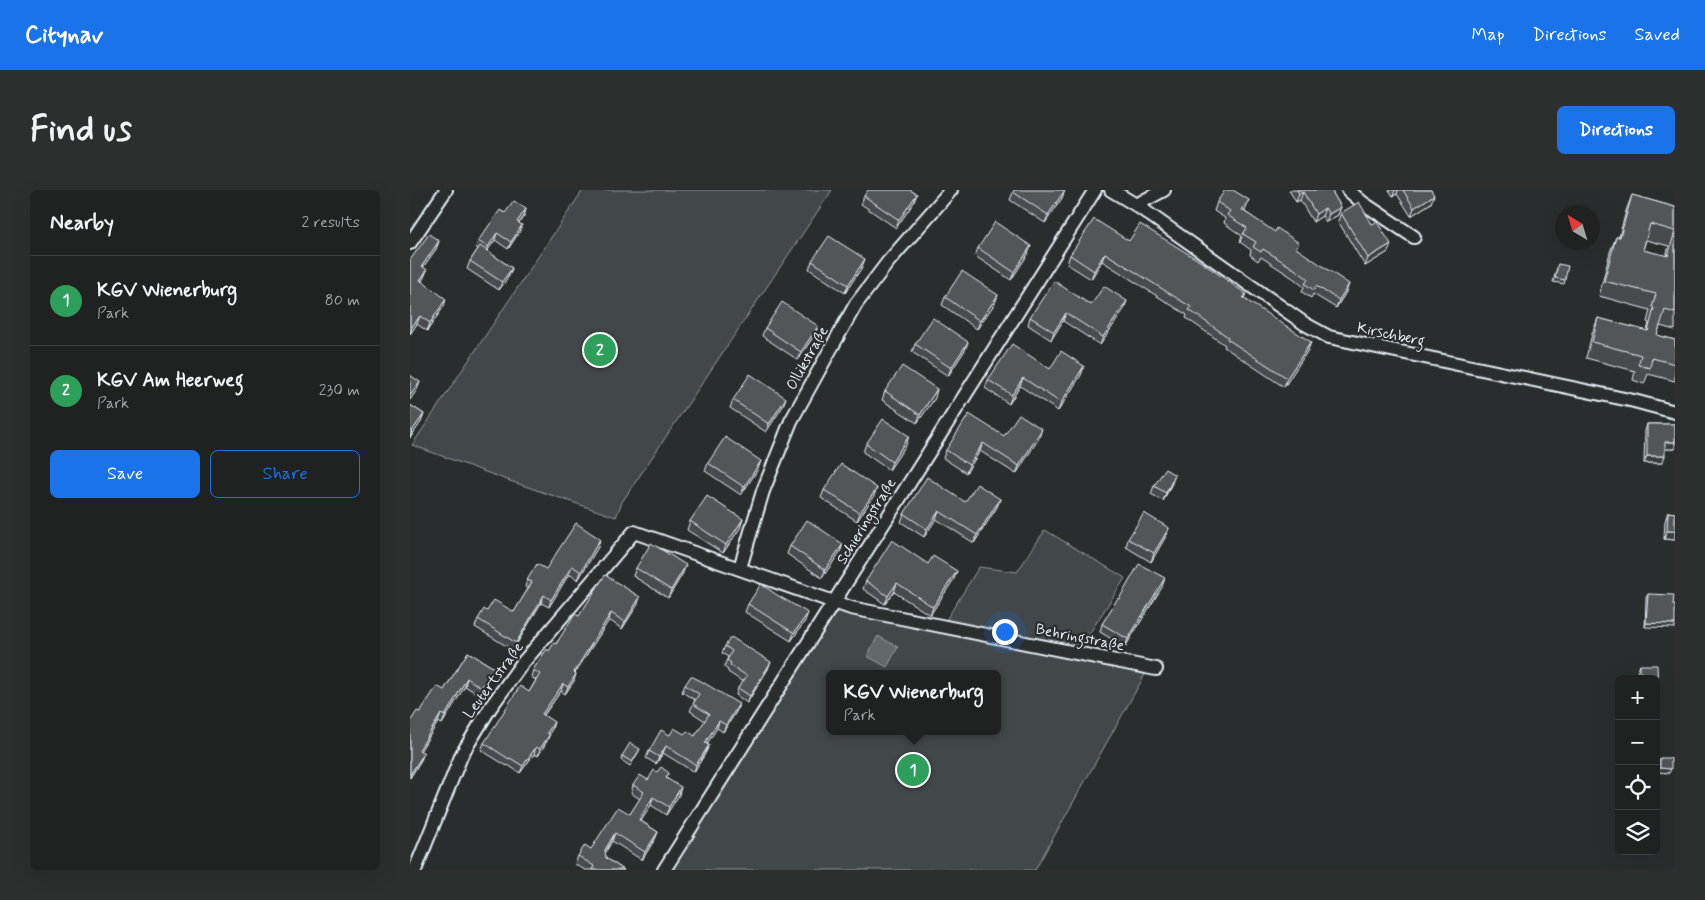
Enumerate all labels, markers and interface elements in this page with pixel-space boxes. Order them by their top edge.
text: Citynav [25,20,103,51]
text: Map [1472,23,1505,47]
text: Directions [1533,23,1607,47]
text: Saved [1635,23,1680,47]
button: Directions [1557,106,1675,154]
text: Find us [30,107,132,153]
north arrow [1555,205,1600,250]
text: Nearby [50,209,114,237]
text: 2 results [302,212,360,233]
text: KGV Wienerburg [97,278,237,303]
text: 1 [62,290,70,311]
text: 80 m [325,290,360,311]
text: Park [97,303,129,324]
street label: Kirschberg [1355,318,1426,353]
street label: Ollikstraße [782,323,834,394]
pin: 2 [584,331,616,369]
text: KGV Am Heerweg [97,368,244,393]
text: 2 [62,380,70,401]
text: 230 m [319,380,360,401]
text: Park [97,393,129,414]
button: Save [50,450,200,498]
button: Share [210,450,360,498]
street label: Schieringstraße [832,475,902,569]
your location [992,619,1018,645]
street label: Behringstraße [1034,620,1126,657]
street label: Leutertstraße [459,638,528,723]
popup [826,670,1001,735]
map controls [1615,675,1660,855]
button: + [1615,675,1660,720]
text: KGV Wienerburg [844,680,983,705]
text: Park [844,705,875,726]
button: − [1615,720,1660,765]
pin: 1 [897,751,929,789]
button: locate [1615,765,1660,810]
button: layers [1615,810,1660,855]

